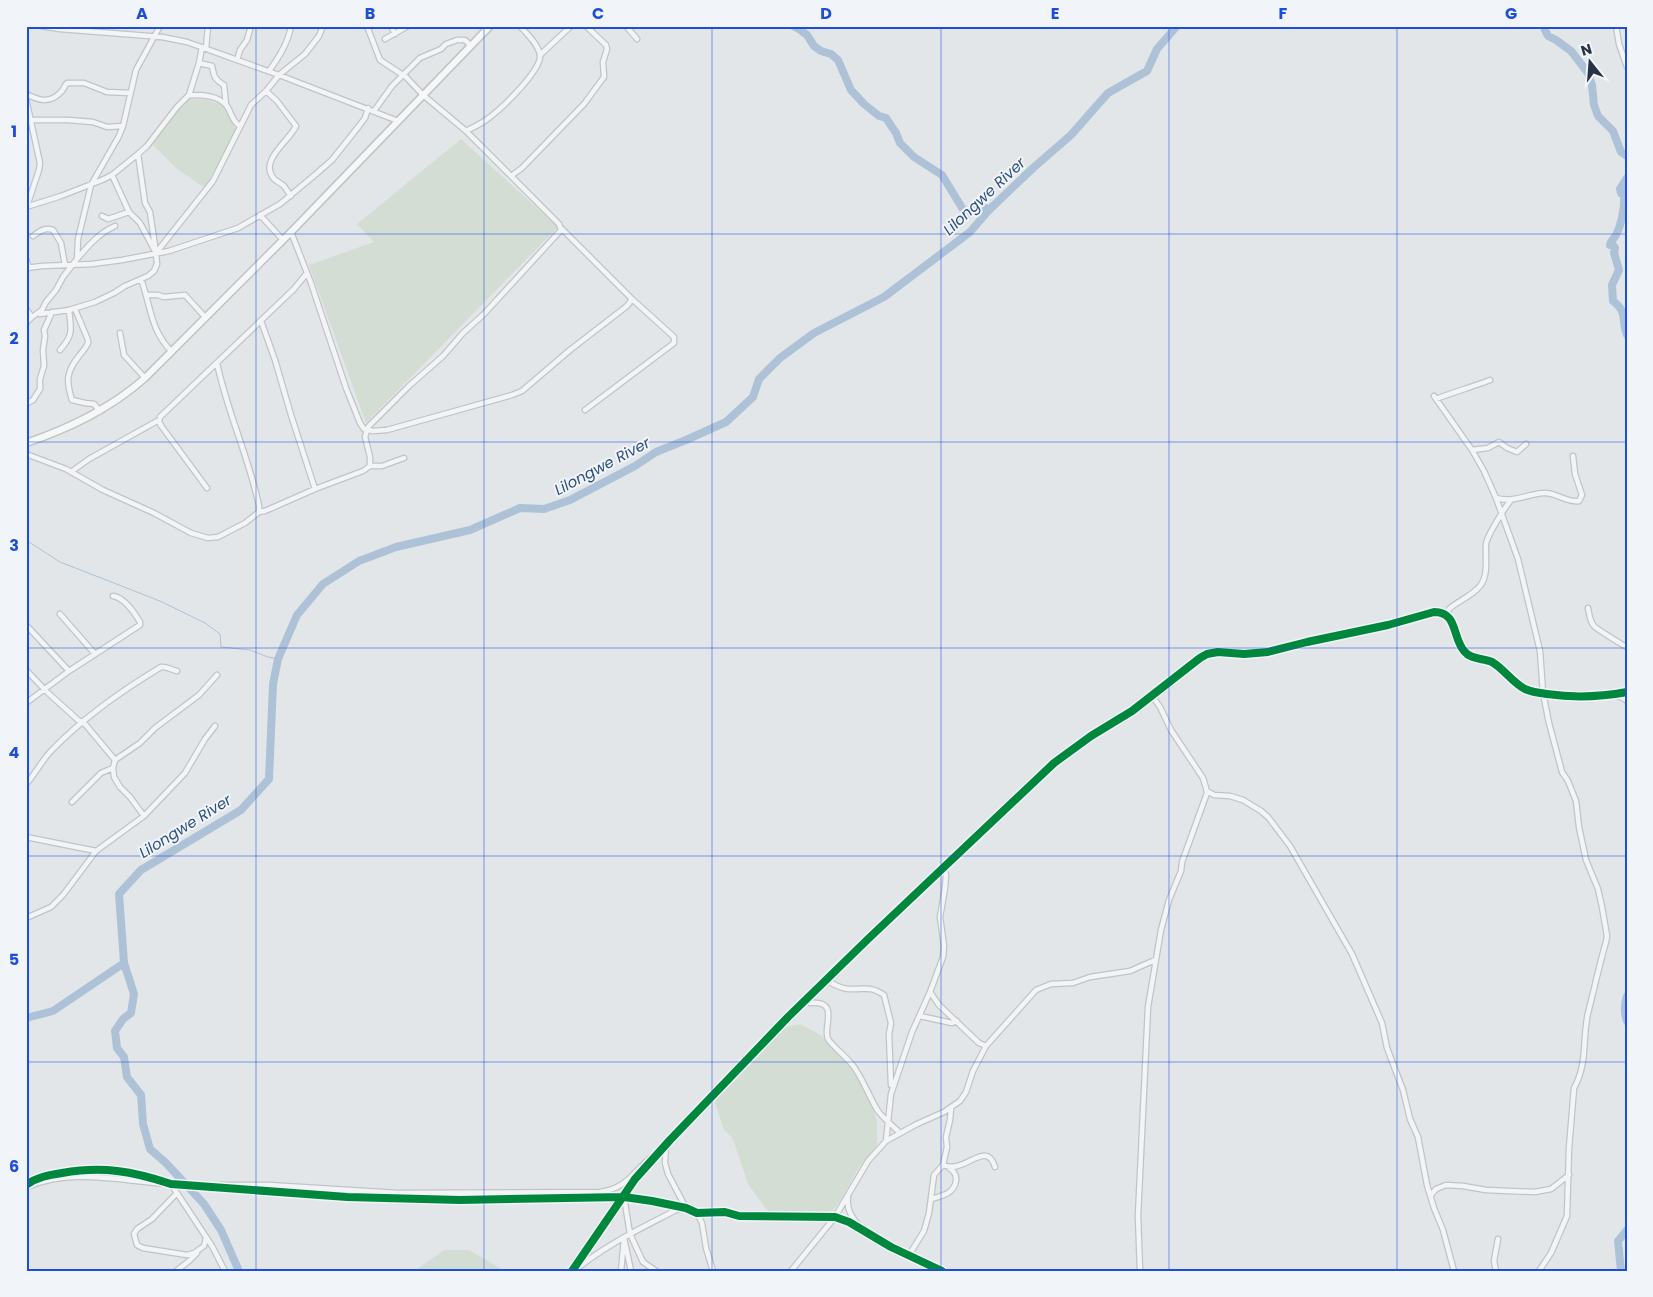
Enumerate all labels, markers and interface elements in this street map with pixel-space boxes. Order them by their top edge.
text: A [136,2,148,25]
text: B [365,2,375,25]
text: C [592,2,604,25]
text: D [820,2,832,25]
text: E [1051,2,1059,25]
text: F [1279,2,1288,25]
text: G [1505,2,1517,25]
north arrow [1566,38,1616,88]
text: N [1578,38,1594,61]
text: 1 [11,120,17,143]
water label: Lilongwe River [938,152,1030,240]
text: 2 [9,327,19,350]
water label: Lilongwe River [551,432,654,500]
text: 3 [9,534,19,557]
text: 4 [9,741,20,764]
water label: Lilongwe River [135,789,236,863]
text: 5 [9,948,19,971]
text: 6 [9,1155,19,1178]

